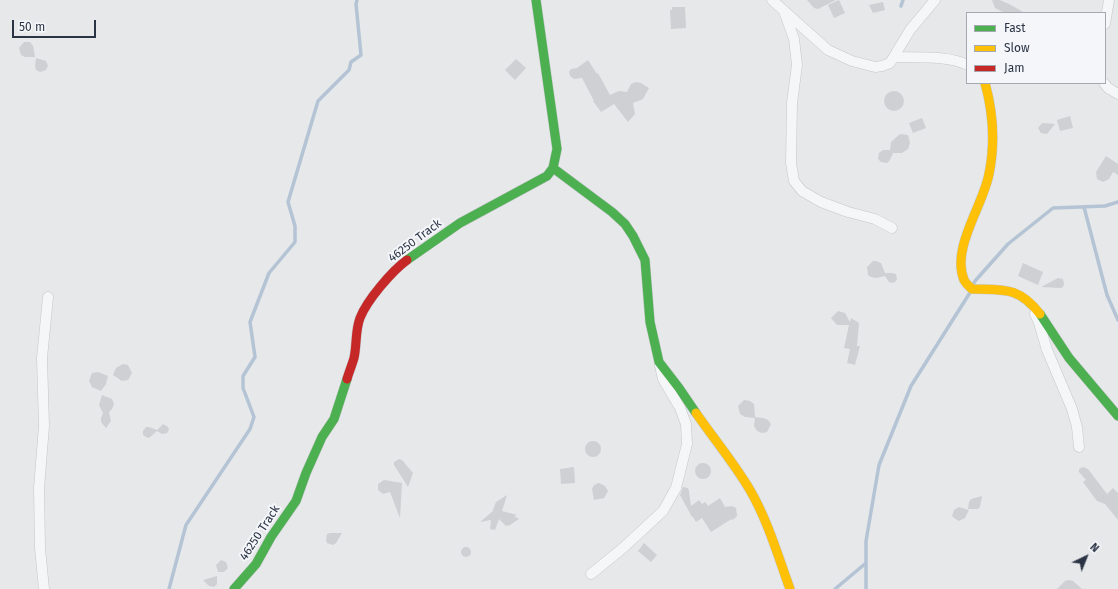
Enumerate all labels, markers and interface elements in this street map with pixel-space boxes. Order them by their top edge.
scale bar [14,12,98,38]
legend [966,12,1106,84]
text: 50 m [19,20,45,34]
text: Fast [1004,21,1026,35]
text: Slow [1004,41,1030,55]
text: Jam [1004,61,1024,75]
street label: 46250 Track [386,216,444,266]
street label: 46250 Track [237,503,283,563]
north arrow [1066,537,1106,577]
text: N [1087,541,1102,555]

